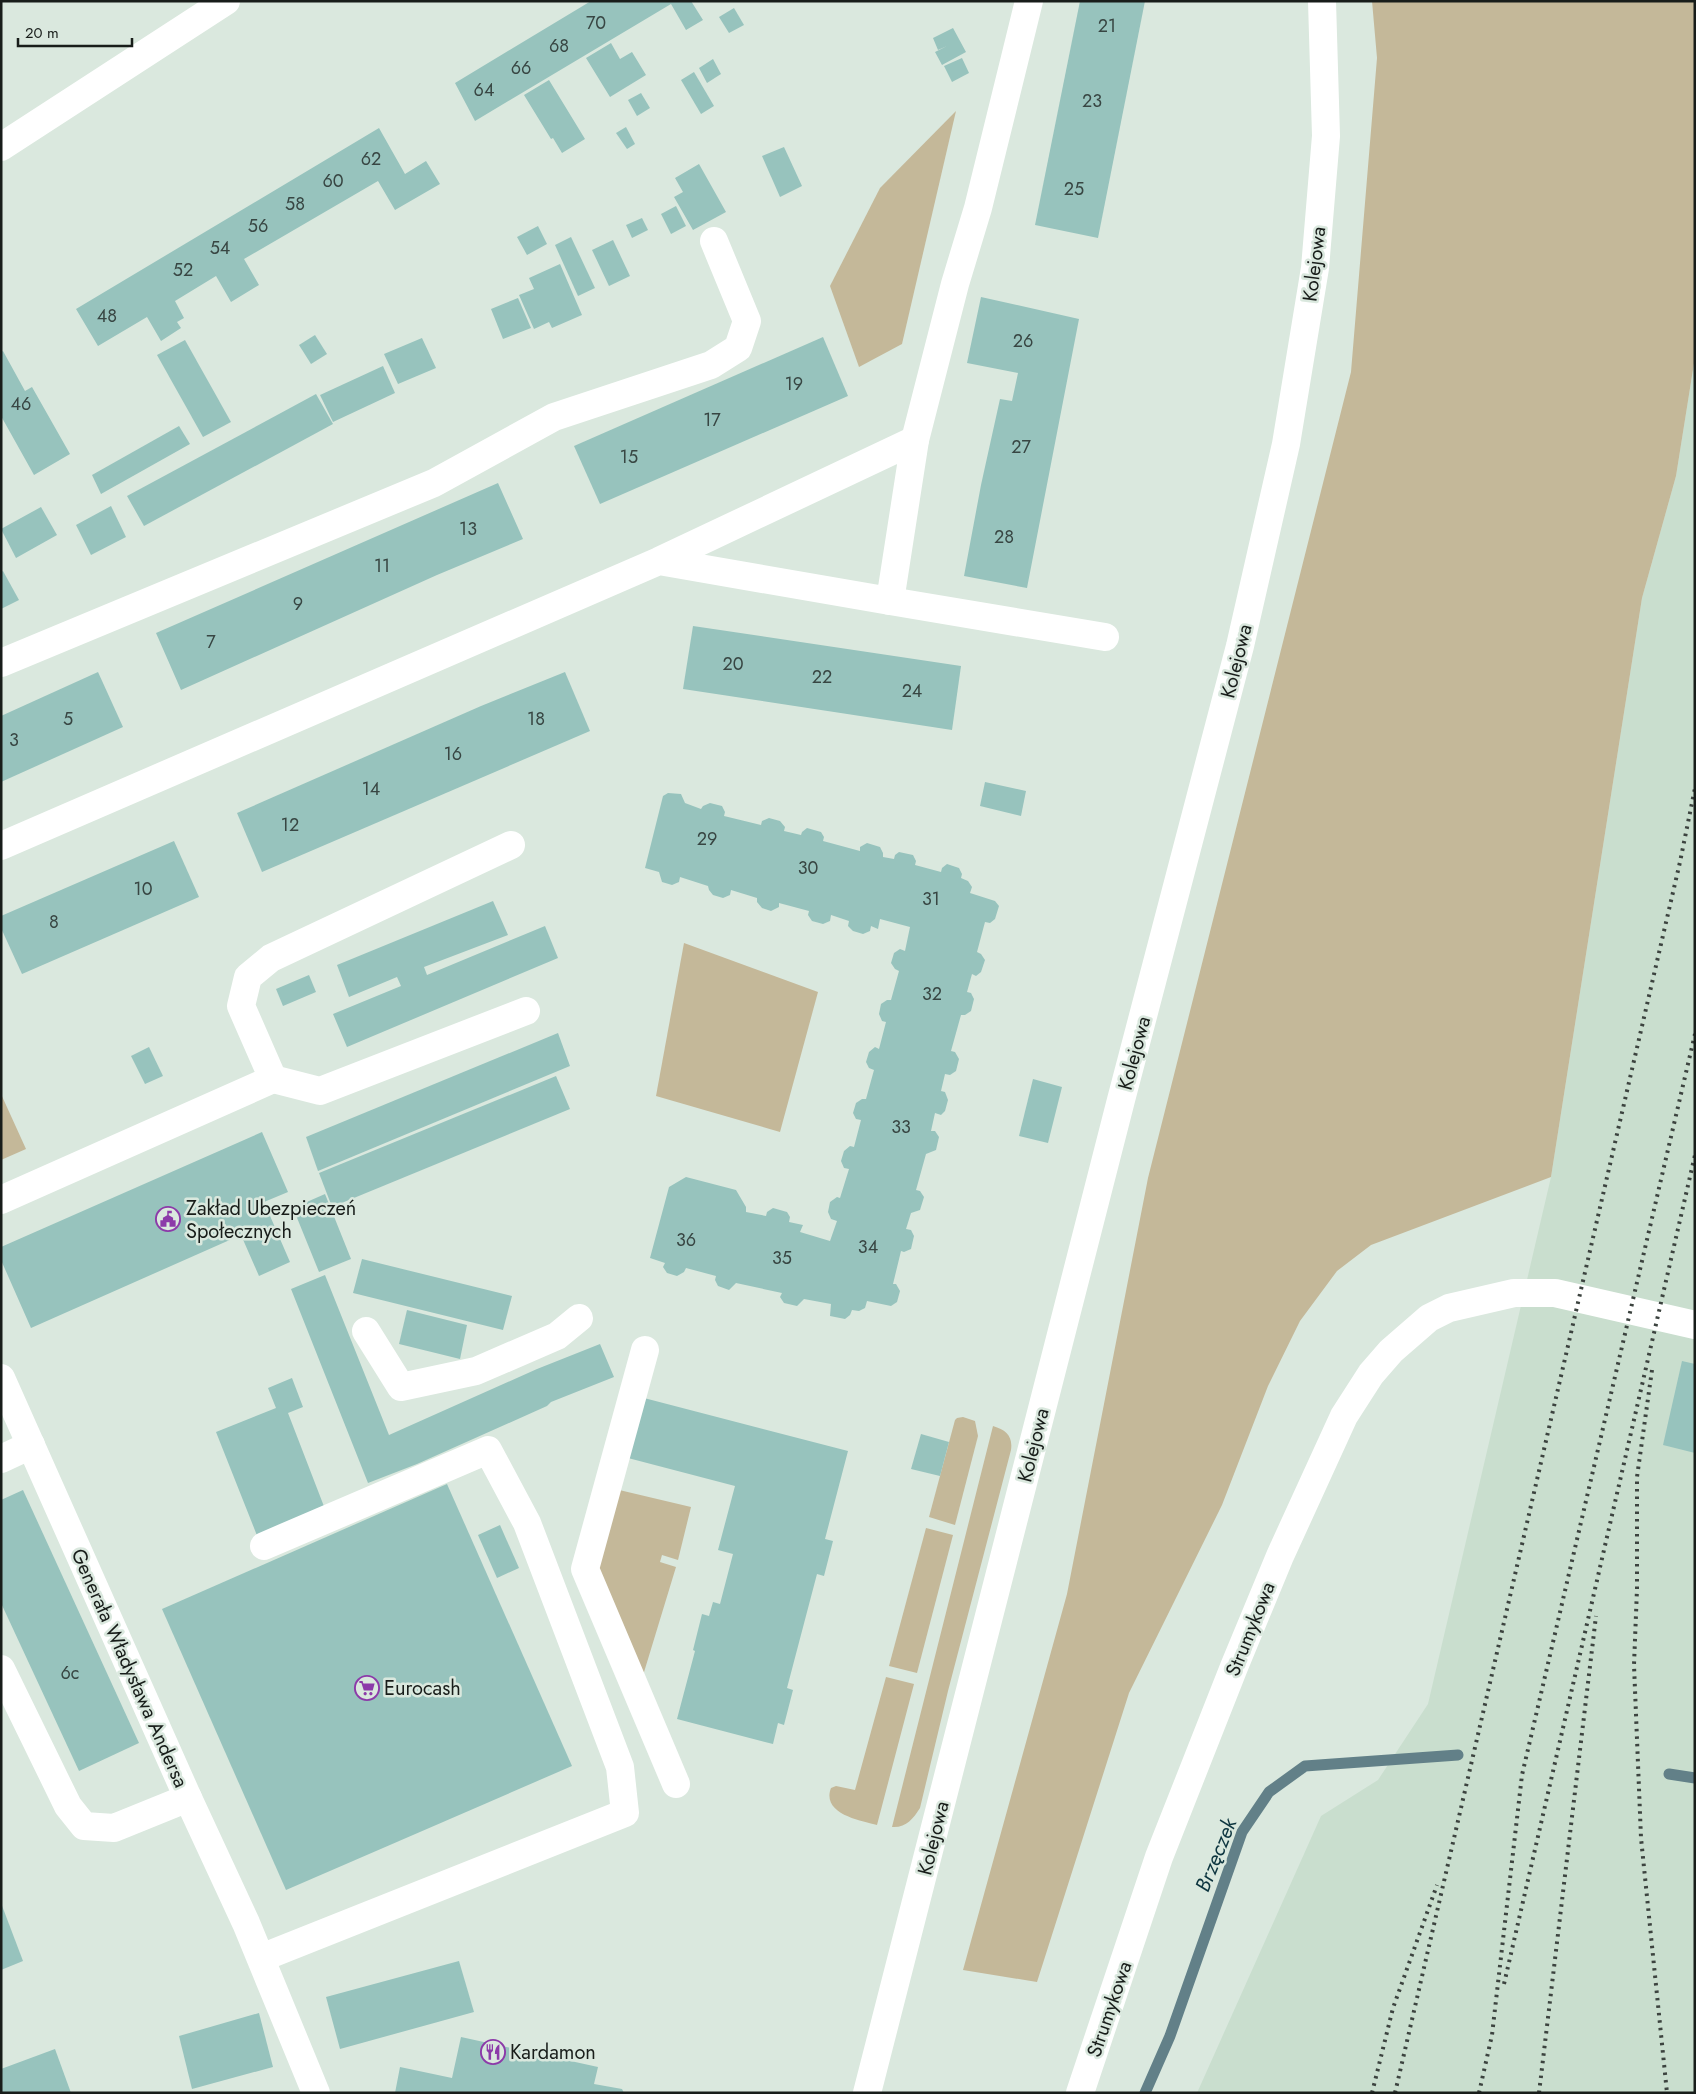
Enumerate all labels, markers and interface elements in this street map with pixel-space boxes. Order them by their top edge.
house number: 70 [586,10,606,36]
house number: 21 [1098,13,1116,39]
scale bar [18,15,131,47]
text: 20 m [25,22,59,44]
house number: 68 [549,33,569,59]
house number: 66 [511,55,531,81]
house number: 64 [474,77,494,103]
house number: 23 [1082,88,1102,114]
house number: 62 [361,146,381,172]
house number: 60 [322,168,344,194]
house number: 25 [1064,176,1084,202]
house number: 58 [285,191,305,217]
house number: 56 [248,213,268,239]
street label: Kolejowa [1296,225,1333,303]
house number: 54 [210,235,230,261]
house number: 52 [173,257,193,283]
house number: 48 [97,303,117,329]
house number: 26 [1013,328,1033,354]
house number: 19 [785,371,803,397]
house number: 46 [11,391,31,417]
house number: 17 [703,407,721,433]
house number: 27 [1011,434,1031,460]
house number: 15 [620,444,638,470]
house number: 13 [459,516,477,542]
house number: 28 [994,524,1014,550]
house number: 11 [374,553,390,579]
house number: 9 [293,591,303,617]
street label: Kolejowa [1213,621,1260,701]
house number: 7 [206,629,216,655]
house number: 20 [722,651,744,677]
house number: 22 [812,664,832,690]
house number: 24 [902,678,922,704]
house number: 5 [63,706,73,732]
house number: 18 [527,706,545,732]
house number: 3 [9,727,19,753]
house number: 16 [444,741,462,767]
house number: 14 [362,776,380,802]
house number: 12 [281,812,299,838]
house number: 29 [697,826,717,852]
house number: 30 [798,855,819,881]
house number: 10 [134,876,153,902]
house number: 31 [922,886,940,912]
house number: 8 [49,909,59,935]
house number: 32 [922,981,942,1007]
street label: Kolejowa [1111,1013,1158,1093]
house number: 33 [891,1114,911,1140]
place label: Zakład Ubezpieczeń Społecznych [186,1194,356,1246]
public building icon: Zakład Ubezpieczeń Społecznych [155,1206,181,1232]
house number: 36 [676,1227,696,1253]
house number: 34 [858,1234,878,1260]
house number: 35 [772,1245,792,1271]
street label: Kolejowa [1010,1405,1057,1485]
street label: Generała Władysława Andersa [64,1544,195,1792]
street label: Strumykowa [1218,1578,1283,1681]
house number: 6c [61,1660,79,1686]
place label: Eurocash [384,1674,461,1703]
supermarket icon: Eurocash [354,1675,380,1701]
street label: Kolejowa [910,1798,957,1878]
water label: Brzęczek [1188,1813,1245,1896]
street label: Strumykowa [1080,1957,1139,2061]
place label: Kardamon [510,2038,596,2067]
restaurant icon: Kardamon [480,2039,506,2065]

